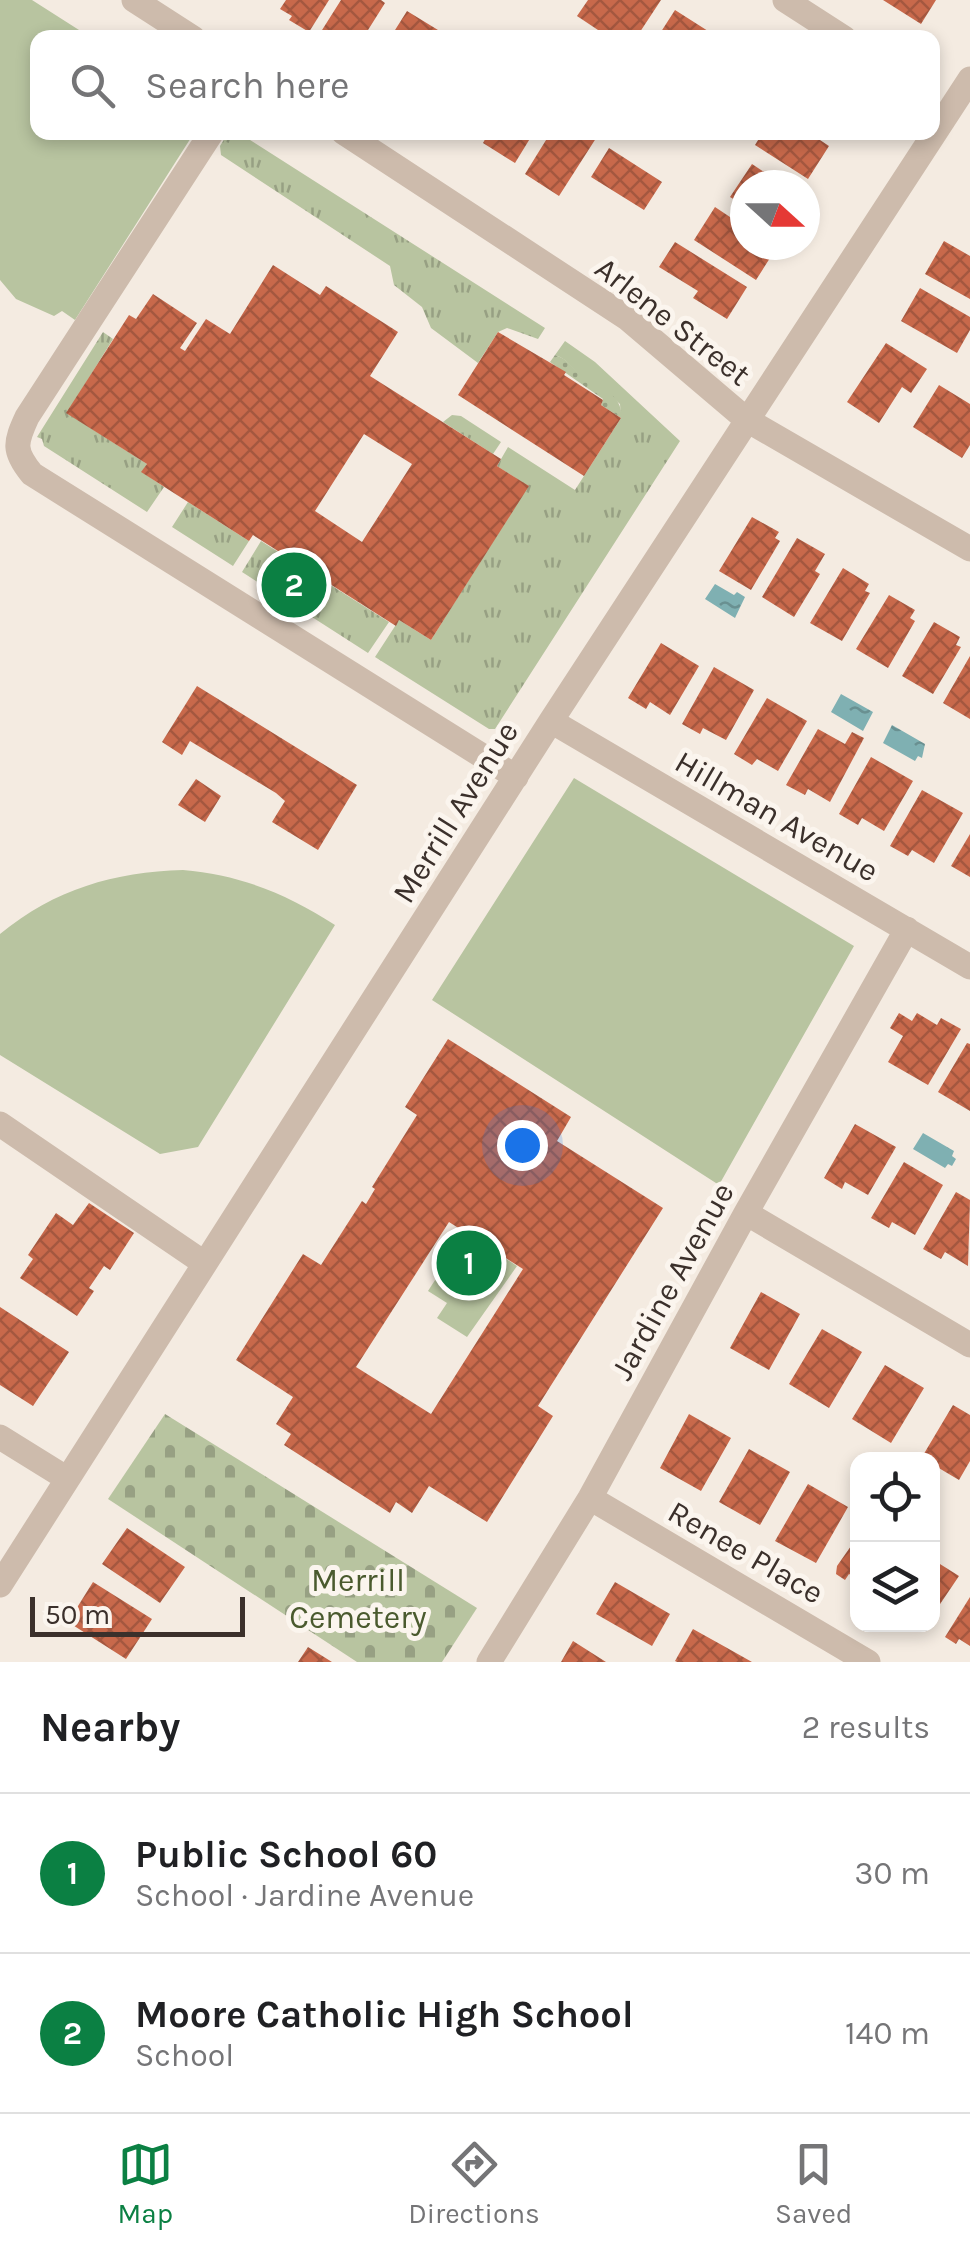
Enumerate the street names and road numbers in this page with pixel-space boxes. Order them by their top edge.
street label: Arlene Street [588,249,758,393]
street label: Merrill Avenue [385,715,526,910]
street label: Hillman Avenue [669,743,885,890]
street label: Jardine Avenue [603,1176,742,1386]
street label: Renee Place [662,1493,830,1612]

